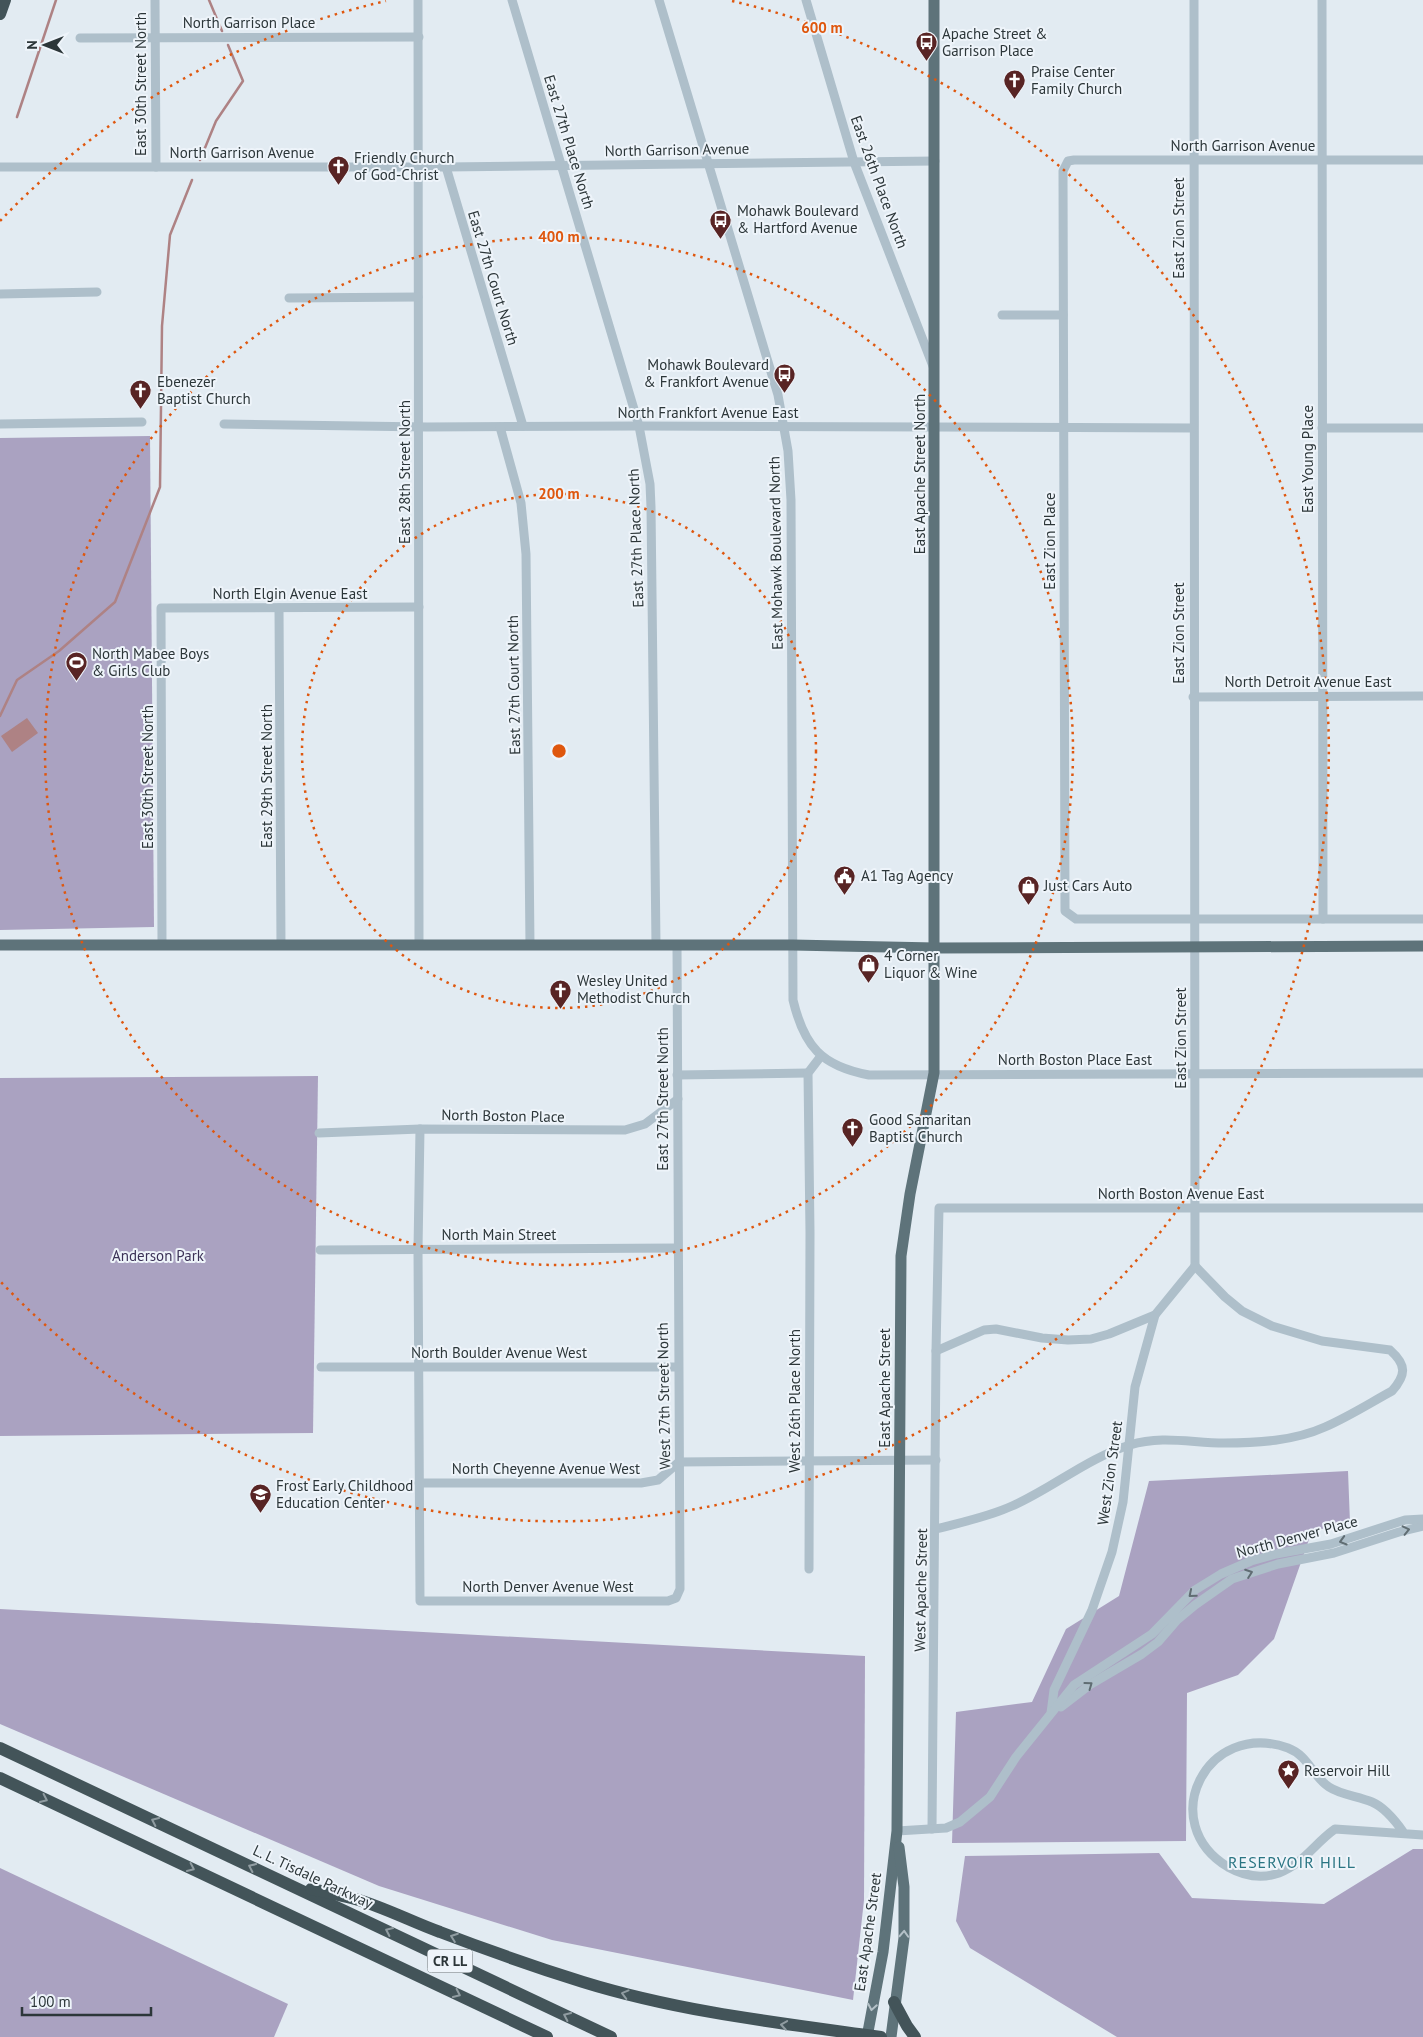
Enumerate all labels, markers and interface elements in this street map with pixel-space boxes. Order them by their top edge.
street label: East 30th Street North [131,12,150,156]
street label: North Garrison Place [183,13,315,32]
text: 600 m [801,18,843,37]
north arrow [20,20,70,70]
place label: Apache Street & Garrison Place [942,24,1047,60]
bus stop icon: Apache Street & Garrison Place [914,31,938,62]
text: N [23,40,41,50]
place label: Praise Center Family Church [1031,62,1122,98]
church icon: Praise Center Family Church [1003,69,1027,100]
street label: East 27th Place North [540,72,599,211]
street label: East 26th Place North [847,113,912,251]
street label: North Garrison Avenue [1171,136,1315,155]
street label: North Garrison Avenue [604,139,750,160]
street label: North Garrison Avenue [170,143,314,162]
place label: Friendly Church of God-Christ [354,148,455,184]
church icon: Friendly Church of God-Christ [326,155,350,186]
street label: East Zion Street [1169,177,1188,279]
place label: Mohawk Boulevard & Hartford Avenue [737,201,859,237]
street label: East 27th Court North [464,208,523,348]
bus stop icon: Mohawk Boulevard & Hartford Avenue [709,208,733,239]
text: 400 m [538,227,580,246]
place label: Mohawk Boulevard & Frankfort Avenue [643,355,769,391]
bus stop icon: Mohawk Boulevard & Frankfort Avenue [773,362,797,393]
place label: Ebenezer Baptist Church [157,372,251,408]
church icon: Ebenezer Baptist Church [129,379,153,410]
street label: East Apache Street North [910,394,929,554]
street label: East 28th Street North [395,400,414,544]
street label: North Frankfort Avenue East [617,403,799,422]
street label: East Young Place [1298,405,1317,513]
street label: East Mohawk Boulevard North [764,456,787,650]
street label: East 27th Place North [624,468,647,608]
text: 200 m [538,484,580,503]
street label: East Zion Place [1040,492,1059,590]
street label: East Zion Street [1169,582,1188,684]
street label: North Elgin Avenue East [213,584,367,603]
street label: East 27th Court North [503,615,524,755]
place label: North Mabee Boys & Girls Club [92,644,209,680]
sports icon: North Mabee Boys & Girls Club [64,651,88,682]
street label: North Detroit Avenue East [1225,672,1392,691]
street label: East 29th Street North [257,704,276,848]
street label: East 30th Street North [138,705,157,849]
centre of rings [550,742,568,760]
public building icon: A1 Tag Agency [833,864,857,895]
place label: A1 Tag Agency [861,866,953,885]
shop icon: Just Cars Auto [1016,874,1040,905]
place label: Just Cars Auto [1043,876,1132,895]
place label: 4 Corner Liquor & Wine [884,946,977,982]
shop icon: 4 Corner Liquor & Wine [856,953,880,984]
place label: Wesley United Methodist Church [577,971,690,1007]
church icon: Wesley United Methodist Church [549,978,573,1009]
street label: East Zion Street [1171,987,1190,1089]
street label: East 27th Street North [653,1027,672,1171]
street label: North Boston Place East [998,1050,1152,1069]
street label: North Boston Place [441,1105,565,1126]
place label: Good Samaritan Baptist Church [869,1110,971,1146]
church icon: Good Samaritan Baptist Church [841,1117,865,1148]
street label: North Boston Avenue East [1098,1184,1264,1203]
street label: North Main Street [442,1225,556,1244]
park label: Anderson Park [112,1246,205,1265]
street label: West 27th Street North [653,1322,674,1470]
street label: East Apache Street [875,1328,894,1448]
street label: West 26th Place North [785,1329,804,1473]
street label: North Boulder Avenue West [411,1343,587,1362]
street label: West Zion Street [1093,1419,1126,1526]
street label: North Cheyenne Avenue West [452,1459,640,1478]
place label: Frost Early Childhood Education Center [276,1476,413,1512]
school or university icon: Frost Early Childhood Education Center [248,1483,272,1514]
street label: North Denver Place [1234,1511,1360,1562]
one-way arrow [1401,1525,1410,1536]
street label: West Apache Street [910,1528,931,1652]
one-way arrow [1339,1535,1347,1545]
one-way arrow [1245,1569,1253,1579]
street label: North Denver Avenue West [462,1577,634,1596]
one-way arrow [1188,1589,1197,1598]
one-way arrow [1083,1682,1093,1691]
place icon: Reservoir Hill [1276,1759,1300,1790]
place label: Reservoir Hill [1304,1761,1391,1780]
one-way arrow [39,1793,48,1803]
one-way arrow [151,1817,160,1827]
street label: L. L. Tisdale Parkway [250,1840,376,1913]
district label: RESERVOIR HILL [1228,1852,1356,1872]
one-way arrow [186,1862,195,1872]
one-way arrow [248,1862,257,1873]
street label: East Apache Street [850,1871,885,1992]
one-way arrow [385,1927,394,1938]
one-way arrow [898,1929,909,1937]
one-way arrow [450,1933,459,1943]
road number: CR LL [428,1950,472,1972]
scale bar [22,1984,151,2016]
one-way arrow [452,1988,461,1998]
one-way arrow [621,1989,630,2000]
text: 100 m [30,1992,71,2011]
one-way arrow [868,2003,878,2011]
one-way arrow [563,2012,572,2022]
one-way arrow [780,2020,788,2031]

